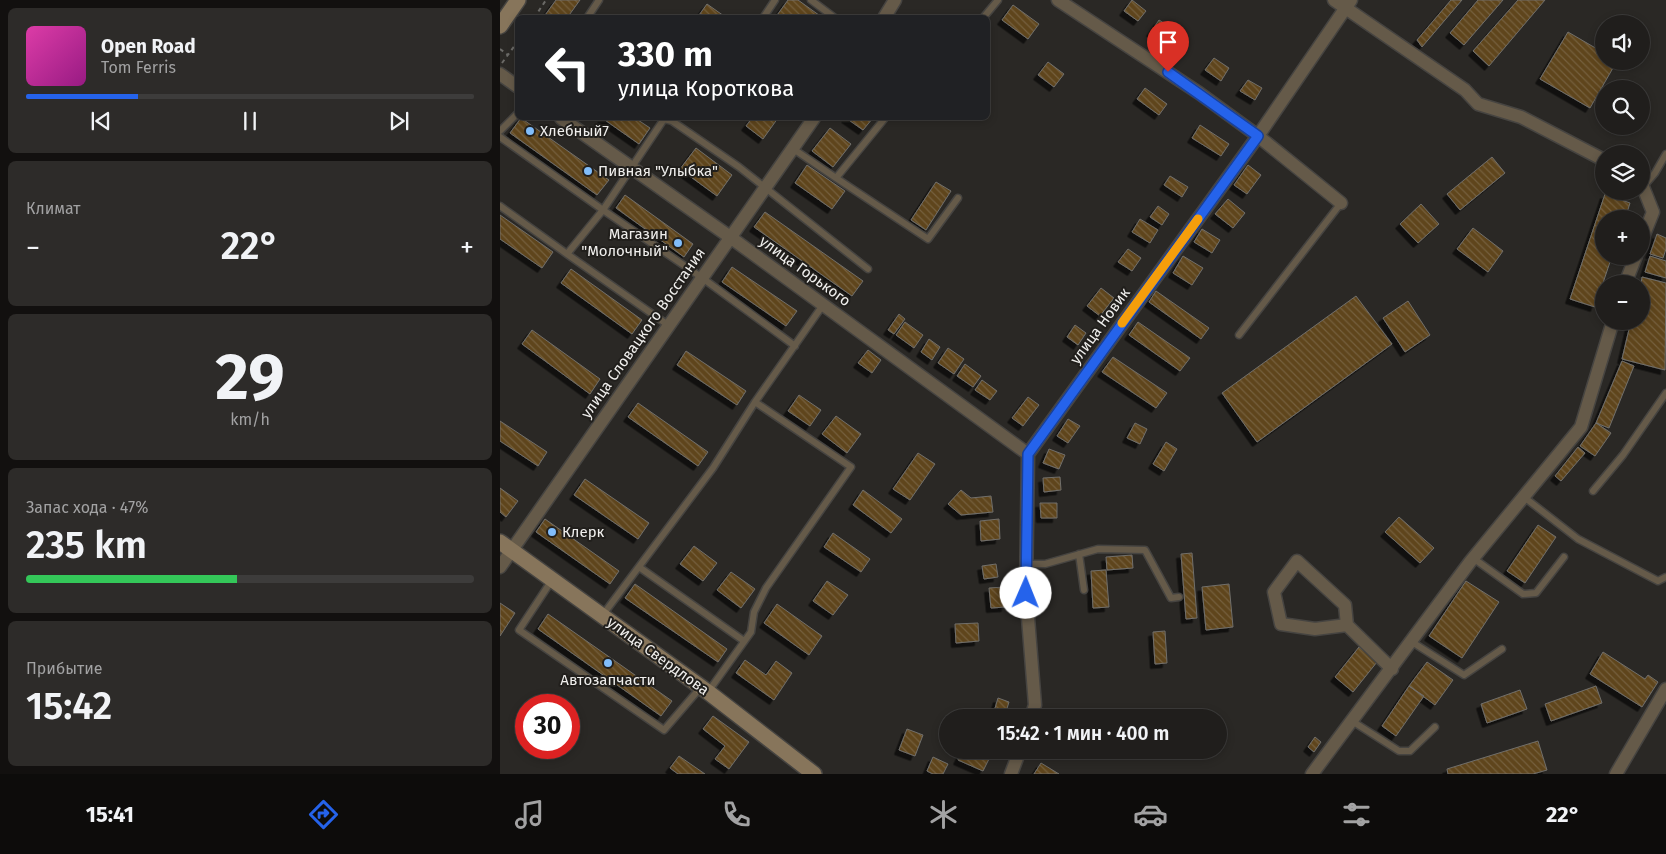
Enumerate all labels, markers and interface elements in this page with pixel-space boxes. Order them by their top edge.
map controls [1595,15,1650,330]
button: sound [1595,15,1650,70]
pin [1147,21,1189,72]
icon: arrive [1154,28,1182,56]
text: 330 m [618,33,713,75]
text: Open Road [101,35,196,58]
icon: left [535,35,600,100]
text: Tom Ferris [101,58,176,77]
text: улица Короткова [618,75,794,102]
button: search [1595,80,1650,135]
icon: previous [87,107,115,135]
icon: pause [236,107,264,135]
icon: next [385,107,413,135]
place label: Хлебный7 [540,122,609,140]
marker: Хлебный7 [524,125,536,137]
button: layers [1595,145,1650,200]
place label: Пивная "Улыбка" [598,162,718,180]
marker: Пивная "Улыбка" [582,165,594,177]
text: Климат [26,199,81,218]
button: + [1595,210,1650,265]
text: 22° [221,223,279,269]
place label: Магазин "Молочный" [581,225,668,260]
text: − [26,231,40,264]
text: + [460,231,474,264]
street label: улица Горького [756,232,854,310]
marker: Магазин "Молочный" [672,237,684,249]
street label: улица Словацкого Восстания [577,244,709,422]
button: − [1595,275,1650,330]
street label: улица Новик [1066,284,1134,368]
text: 29 [215,338,285,416]
text: km/h [230,410,270,429]
text: Запас хода · 47% [26,498,148,517]
text: 235 km [26,522,147,568]
place label: Клерк [562,523,605,541]
marker: Клерк [546,526,558,538]
position arrow [999,566,1051,618]
street label: улица Свердлова [604,613,712,699]
marker: Автозапчасти [602,657,614,669]
text: Прибытие [26,659,102,678]
place label: Автозапчасти [560,671,656,689]
text: 15:42 [26,683,112,729]
speed limit sign: 30 [515,694,580,759]
text: 15:42 · 1 мин · 400 m [997,722,1169,745]
icon: directions [306,797,341,832]
icon: music [512,797,547,832]
icon: phone [719,797,754,832]
icon: climate [926,797,961,832]
icon: car [1133,797,1168,832]
icon: filters [1339,797,1374,832]
text: 15:41 [86,801,134,828]
text: 22° [1546,801,1580,828]

